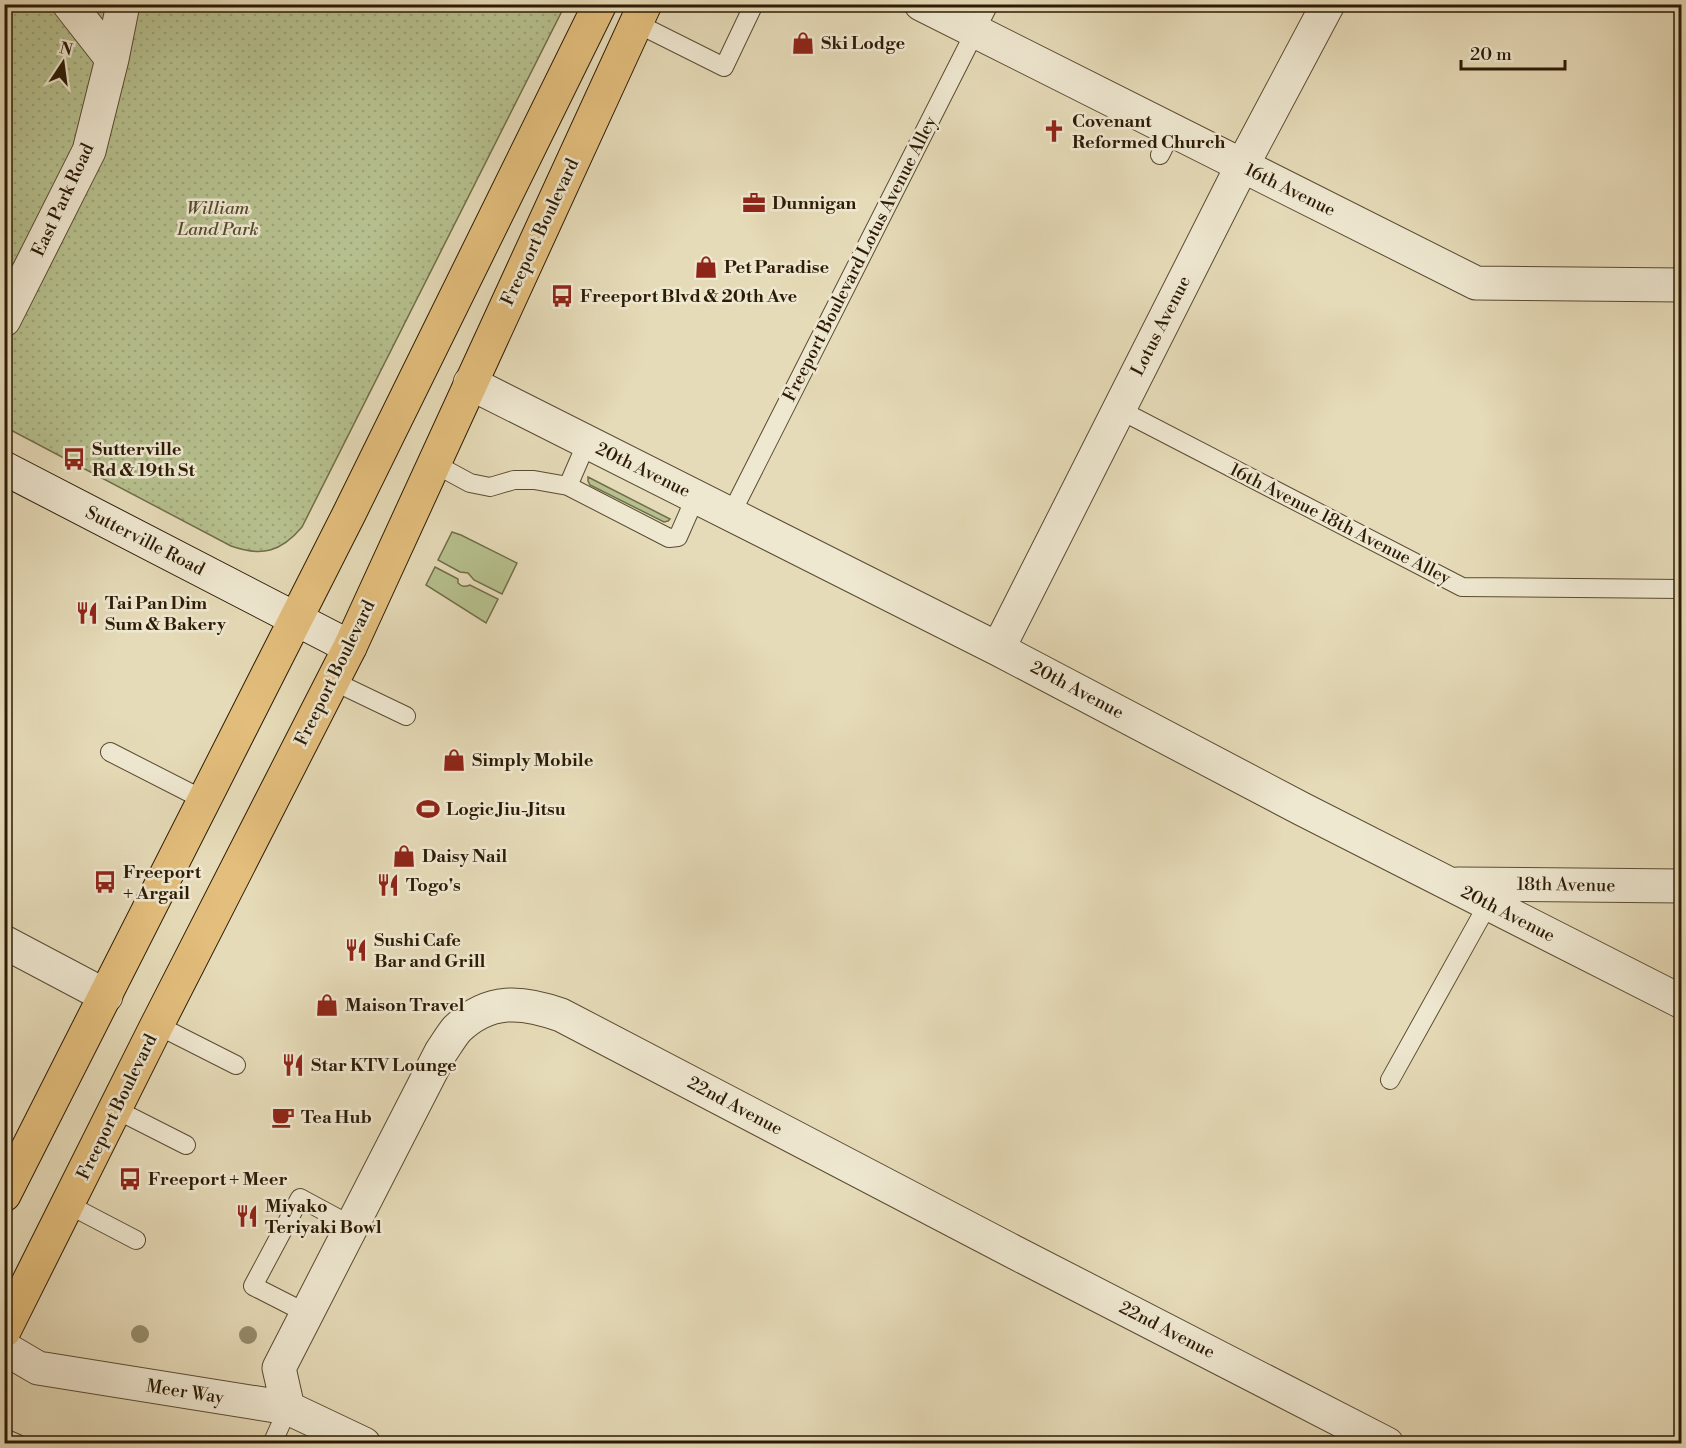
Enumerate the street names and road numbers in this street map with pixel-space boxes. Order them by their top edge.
street label: Freeport Boulevard Lotus Avenue Alley [778,112,942,406]
street label: East Park Road [27,139,100,260]
street label: Freeport Boulevard [496,154,584,309]
street label: 16th Avenue [1241,158,1339,222]
street label: Lotus Avenue [1126,272,1196,380]
street label: 20th Avenue [592,437,694,503]
street label: 16th Avenue 18th Avenue Alley [1225,458,1455,590]
street label: Sutterville Road [81,501,209,581]
street label: Freeport Boulevard [290,596,381,750]
street label: 20th Avenue [1026,656,1128,724]
street label: 18th Avenue [1516,873,1616,897]
street label: 20th Avenue [1457,880,1559,948]
street label: Freeport Boulevard [72,1030,163,1184]
street label: 22nd Avenue [683,1071,787,1141]
street label: 22nd Avenue [1115,1296,1219,1364]
street label: Meer Way [144,1375,226,1410]

